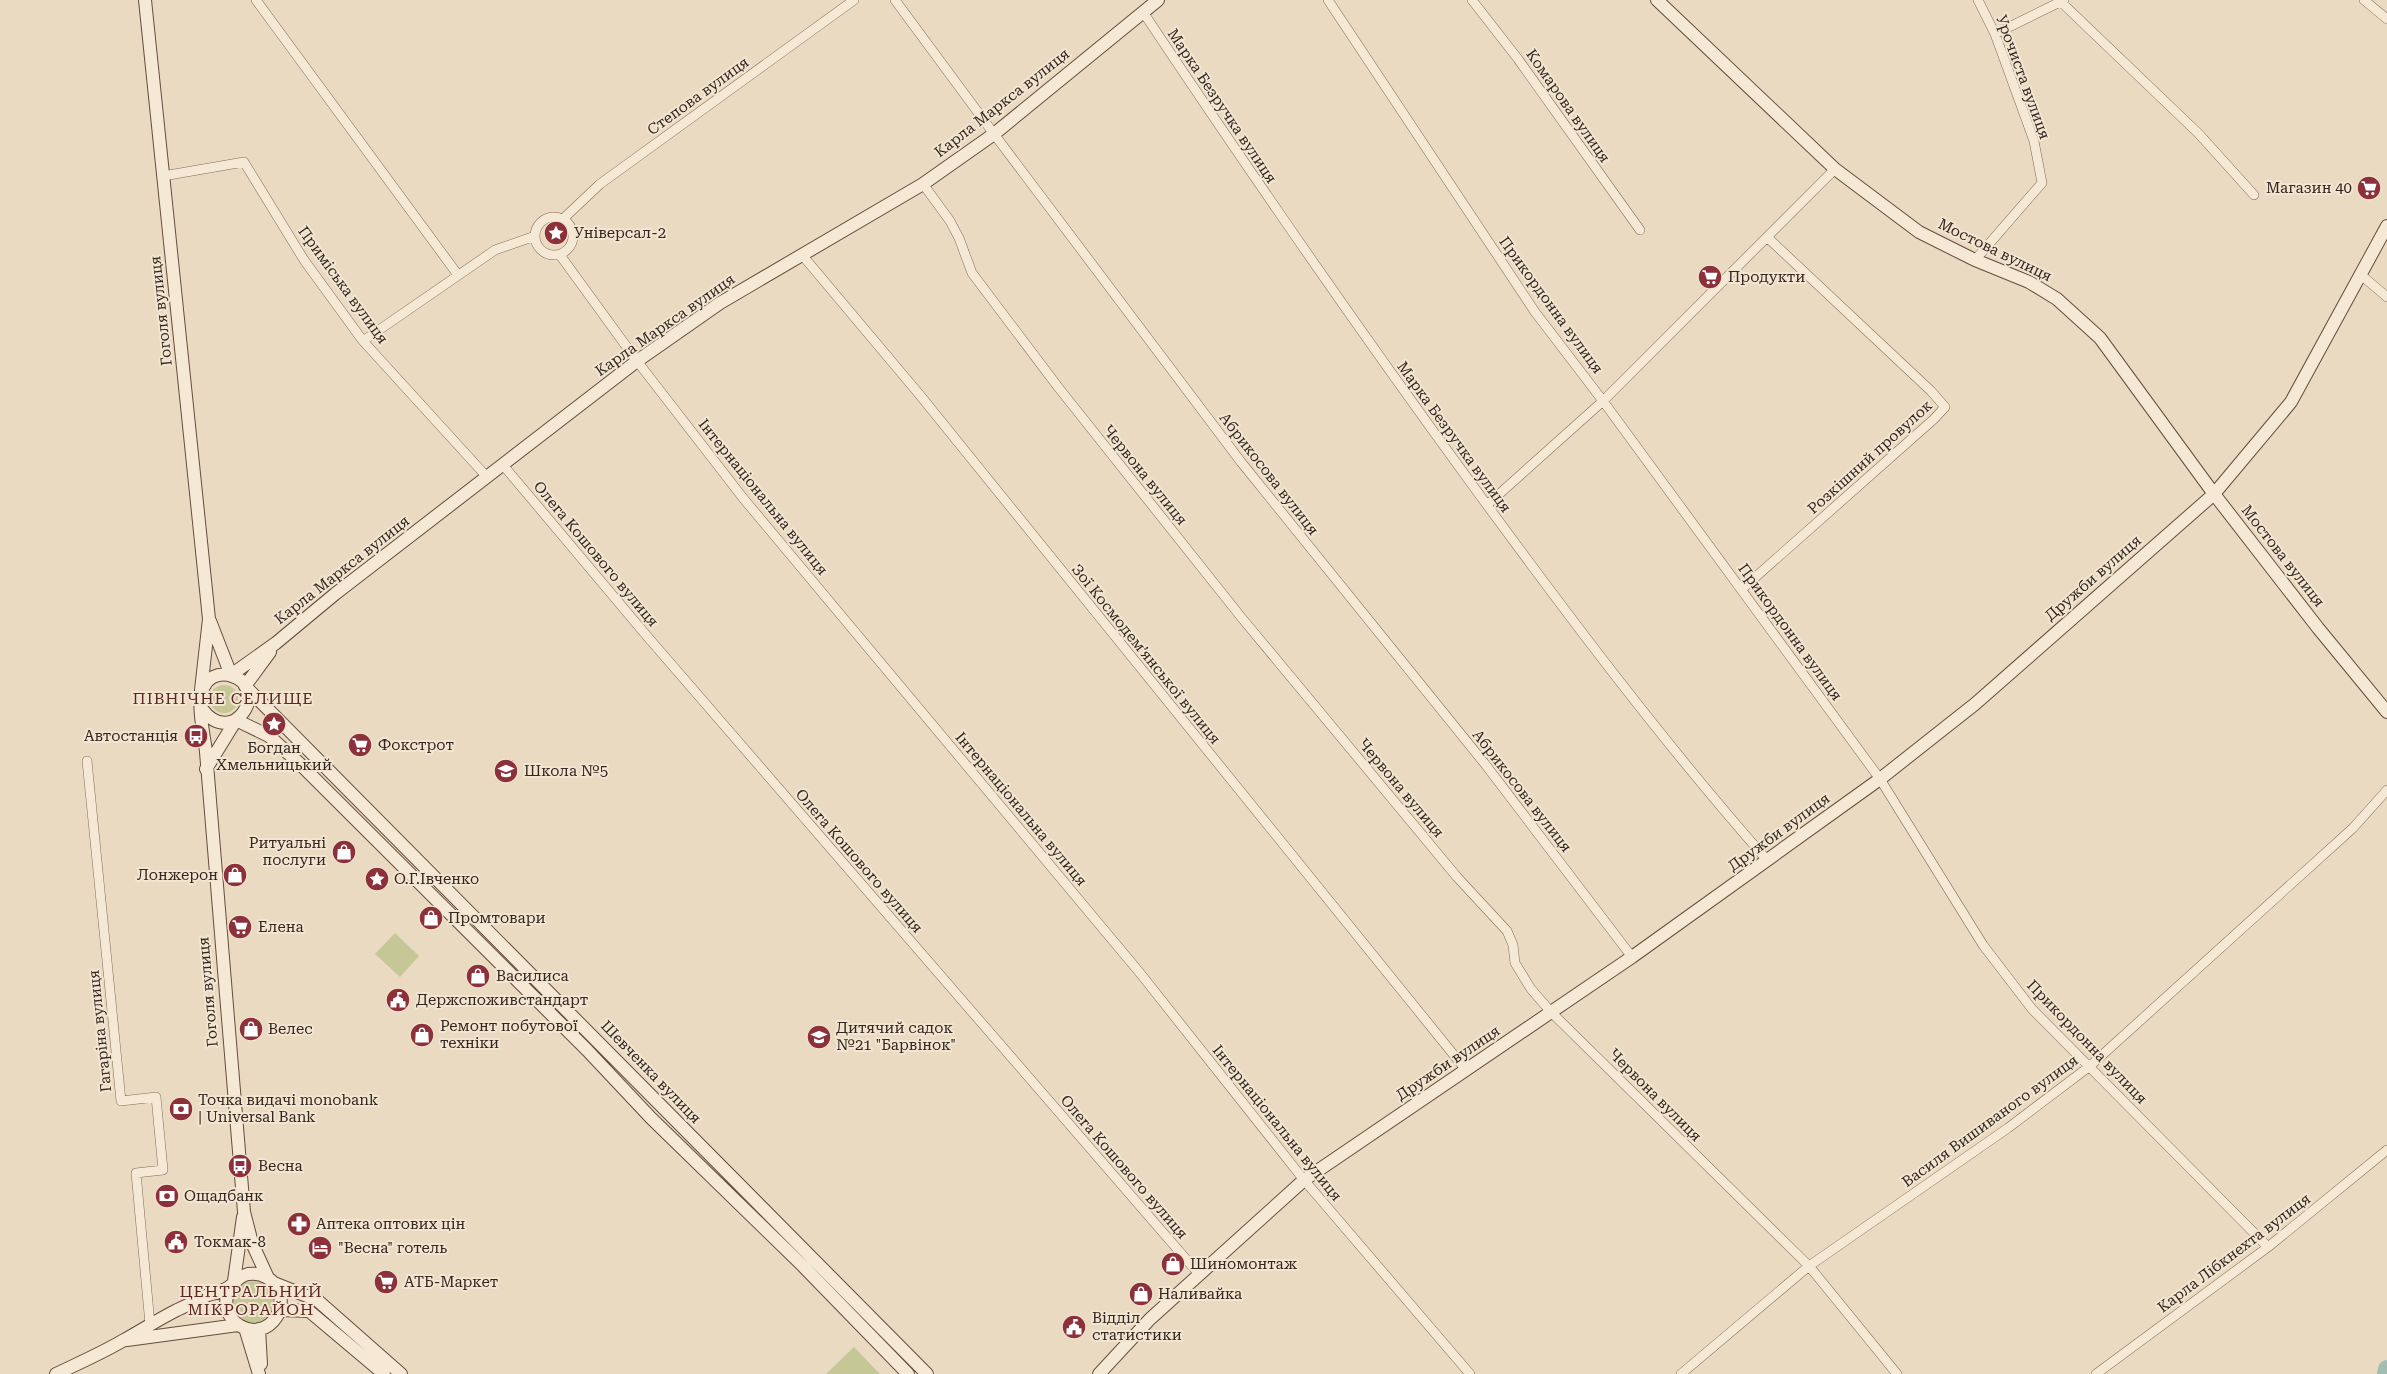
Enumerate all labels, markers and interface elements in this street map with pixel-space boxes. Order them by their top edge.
street label: Урочиста вулиця [1992,12,2054,142]
street label: Марка Безручка вулиця [1164,25,1280,187]
street label: Карла Маркса вулиця [931,45,1073,161]
street label: Комарова вулиця [1522,46,1614,166]
street label: Степова вулиця [644,53,752,139]
supermarket icon: Магазин 40 [2356,175,2382,201]
place label: Магазин 40 [2266,179,2352,197]
street label: Мостова вулиця [1935,215,2055,285]
place icon: Універсал-2 [543,220,569,246]
street label: Приміська вулиця [294,223,392,347]
place label: Універсал-2 [574,224,666,242]
street label: Прикордонна вулиця [1495,233,1607,377]
street label: Гоголя вулиця [146,255,176,367]
supermarket icon: Продукти [1697,264,1723,290]
place label: Продукти [1728,268,1805,286]
street label: Карла Маркса вулиця [592,270,738,380]
street label: Марка Безручка вулиця [1393,358,1515,516]
street label: Розкішний провулок [1804,396,1936,518]
street label: Абрикосова вулиця [1216,409,1322,539]
street label: Інтернаціональна вулиця [695,415,831,579]
street label: Червона вулиця [1099,421,1191,529]
street label: Олега Кошового вулиця [530,478,662,630]
street label: Мостова вулиця [2238,501,2328,611]
street label: Карла Маркса вулиця [271,512,413,628]
street label: Дружби вулиця [2041,531,2145,625]
street label: Зої Космодем’янської вулиця [1068,560,1224,748]
street label: Прикордонна вулиця [1734,560,1846,704]
district label: ПІВНІЧНЕ СЕЛИЩЕ [132,689,314,708]
place icon: Богдан Хмельницький [261,711,287,737]
bus stop icon: Автостанція [183,723,209,749]
street label: Абрикосова вулиця [1469,726,1575,856]
place label: Автостанція [84,727,178,745]
street label: Інтернаціональна вулиця [951,728,1091,890]
supermarket icon: Фокстрот [347,732,373,758]
street label: Червона вулиця [1354,735,1448,841]
place label: Фокстрот [378,736,454,754]
place label: Богдан Хмельницький [216,739,332,774]
school or university icon: Школа №5 [493,758,519,784]
place label: Школа №5 [524,762,608,780]
street label: Олега Кошового вулиця [792,785,926,937]
street label: Дружби вулиця [1725,789,1833,875]
place label: Ритуальні послуги [249,834,326,869]
shop icon: Ритуальні послуги [331,839,357,865]
shop icon: Лонжерон [222,862,248,888]
place label: Лонжерон [137,866,218,884]
place icon: О.Г.Івченко [364,866,390,892]
place label: О.Г.Івченко [394,870,479,888]
shop icon: Промтовари [418,905,444,931]
place label: Промтовари [448,909,546,927]
supermarket icon: Елена [227,914,253,940]
place label: Елена [258,918,304,936]
street label: Гоголя вулиця [194,936,222,1048]
shop icon: Василиса [465,963,491,989]
place label: Василиса [496,967,569,985]
street label: Гагаріна вулиця [85,969,115,1093]
street label: Прикордонна вулиця [2023,976,2151,1108]
public building icon: Держспоживстандарт [385,987,411,1013]
place label: Держспоживстандарт [416,991,588,1009]
shop icon: Велес [238,1016,264,1042]
place label: Ремонт побутової техніки [440,1017,578,1052]
street label: Шевченка вулиця [597,1017,705,1127]
place label: Дитячий садок №21 "Барвінок" [836,1019,956,1054]
place label: Велес [268,1020,313,1038]
shop icon: Ремонт побутової техніки [409,1022,435,1048]
street label: Дружби вулиця [1393,1022,1503,1104]
school or university icon: Дитячий садок №21 "Барвінок" [806,1024,832,1050]
street label: Інтернаціональна вулиця [1209,1041,1345,1205]
street label: Червона вулиця [1605,1045,1705,1145]
street label: Василя Вишиваного вулиця [1899,1051,2081,1191]
place label: Точка видачі monobank | Universal Bank [198,1091,379,1126]
street label: Олега Кошового вулиця [1057,1091,1191,1243]
bank icon: Точка видачі monobank | Universal Bank [168,1096,194,1122]
bus stop icon: Весна [227,1153,253,1179]
place label: Весна [258,1157,303,1175]
bank icon: Ощадбанк [154,1183,180,1209]
place label: Ощадбанк [184,1187,264,1205]
street label: Карла Лібкнехта вулиця [2154,1190,2314,1316]
pharmacy icon: Аптека оптових цін [286,1211,312,1237]
place label: Аптека оптових цін [316,1215,466,1233]
public building icon: Токмак-8 [163,1229,189,1255]
place label: Токмак-8 [194,1233,266,1251]
hotel icon: "Весна" готель [307,1235,333,1261]
place label: "Весна" готель [338,1239,447,1257]
shop icon: Шиномонтаж [1160,1251,1186,1277]
place label: Шиномонтаж [1190,1255,1298,1273]
supermarket icon: АТБ-Маркет [373,1269,399,1295]
place label: АТБ-Маркет [404,1273,498,1291]
shop icon: Наливайка [1128,1281,1154,1307]
district label: ЦЕНТРАЛЬНИЙ МІКРОРАЙОН [179,1282,323,1319]
place label: Наливайка [1158,1285,1242,1303]
place label: Відділ статистики [1092,1309,1182,1344]
public building icon: Відділ статистики [1061,1314,1087,1340]

